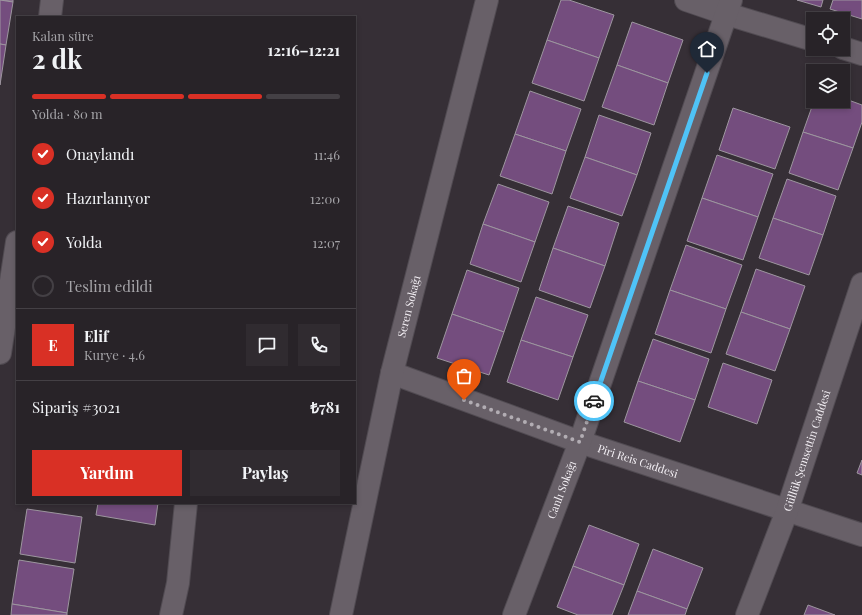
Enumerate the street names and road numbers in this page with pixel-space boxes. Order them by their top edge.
street label: Seren Sokağı [393,274,424,339]
street label: Güllük Şemsettin Caddesi [779,388,833,513]
street label: Piri Reis Caddesi [596,440,680,481]
street label: Canlı Sokağı [543,458,579,521]

